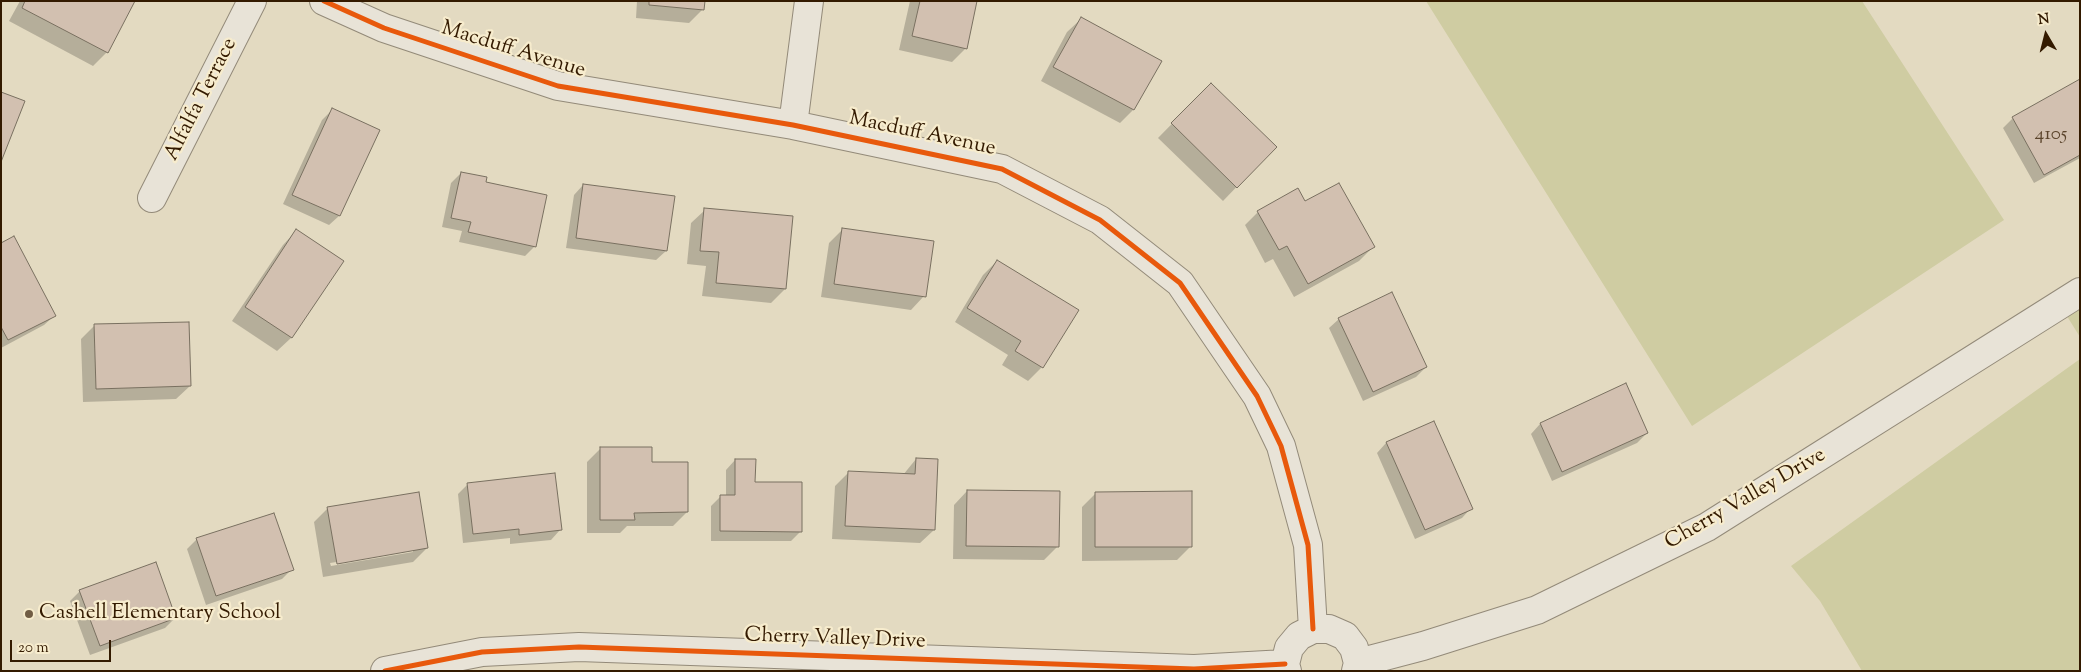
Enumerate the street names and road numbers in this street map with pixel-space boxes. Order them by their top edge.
street label: Macduff Avenue [438,17,588,85]
street label: Alfalfa Terrace [160,34,244,166]
street label: Macduff Avenue [846,107,998,163]
street label: Cherry Valley Drive [1661,444,1831,556]
street label: Cherry Valley Drive [744,624,926,656]

